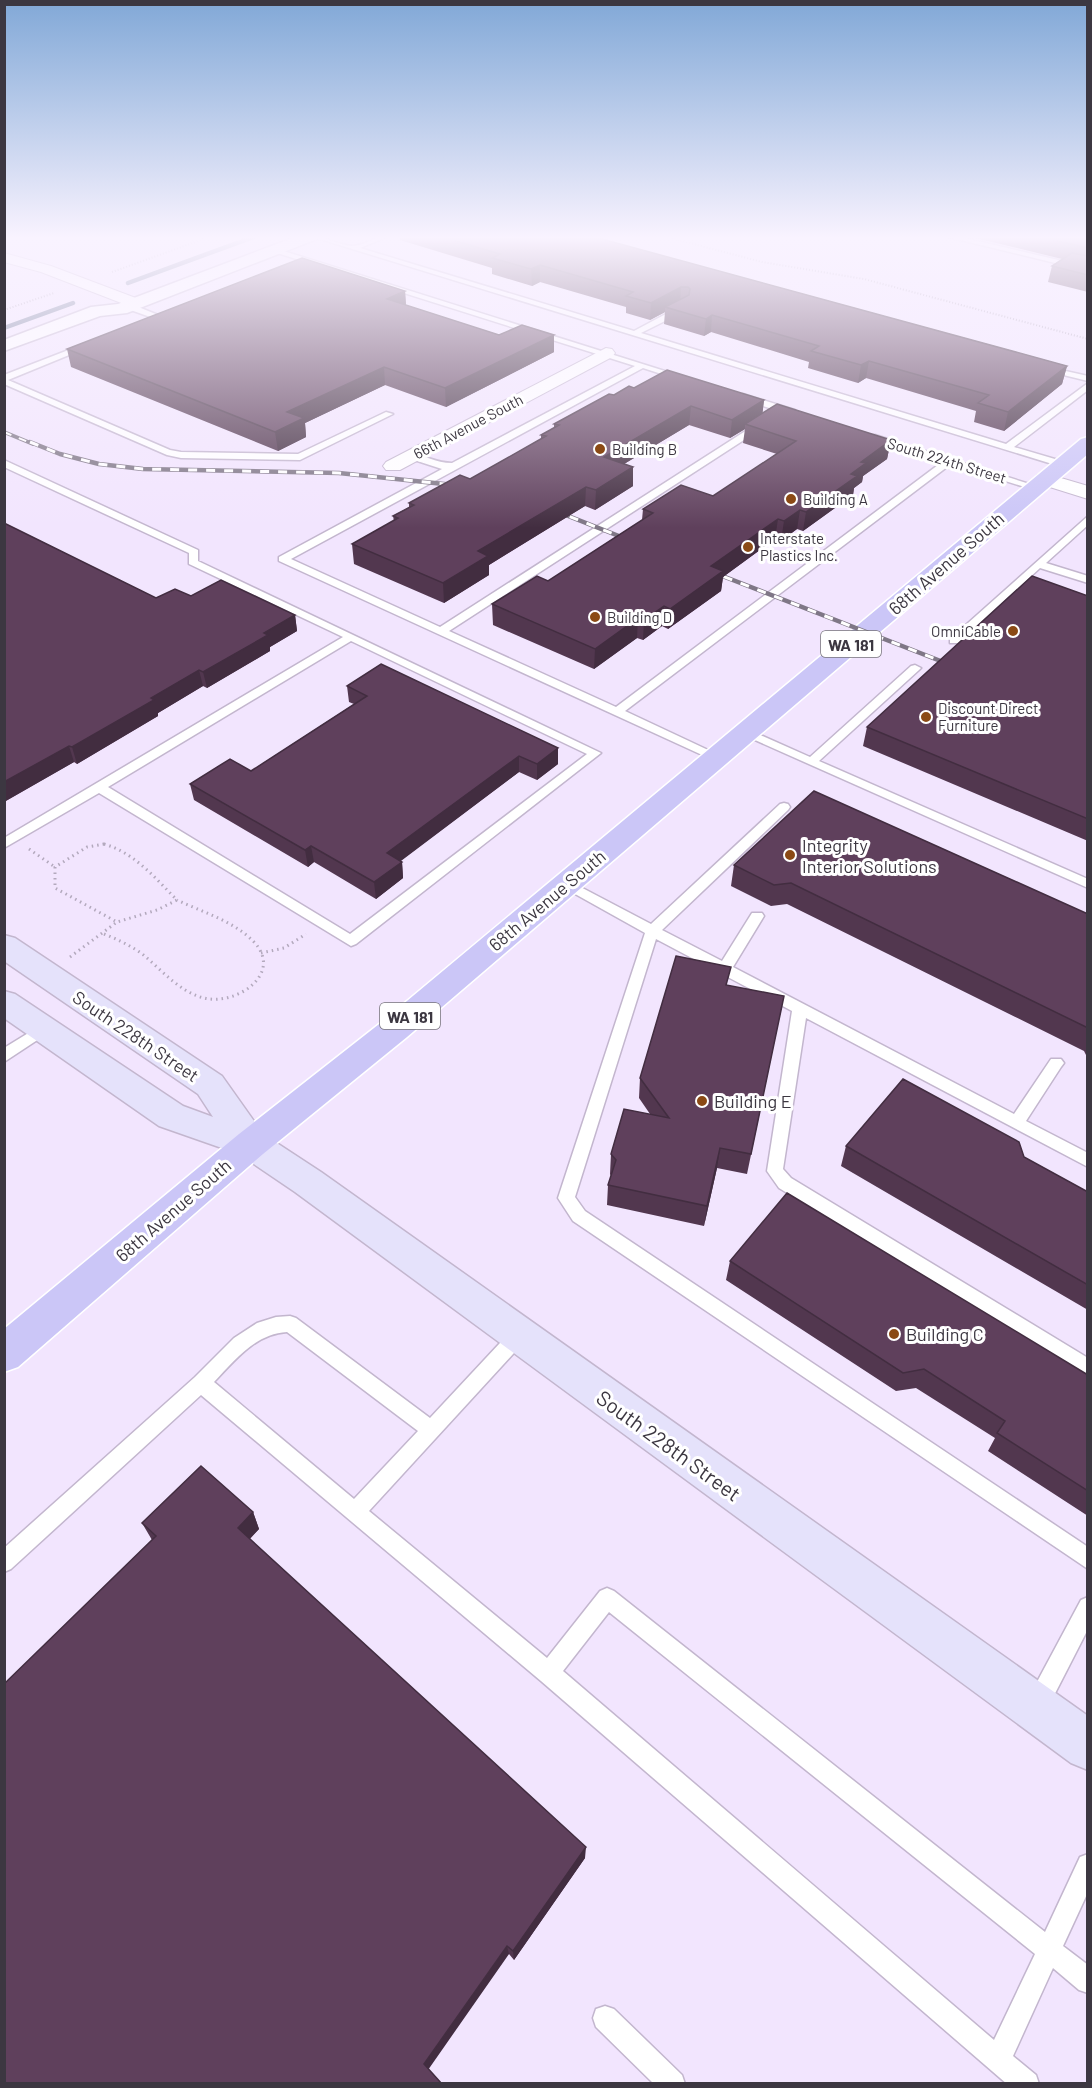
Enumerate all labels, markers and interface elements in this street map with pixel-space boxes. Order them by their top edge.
street label: 66th Avenue South [410,390,526,462]
street label: South 224th Street [885,433,1009,487]
place label: Building B [612,440,677,458]
marker: Building B [593,442,607,456]
place label: Building A [803,490,868,508]
marker: Building A [784,492,798,506]
street label: 68th Avenue South [884,507,1008,619]
place label: Interstate Plastics Inc. [760,529,838,564]
marker: Interstate Plastics Inc. [741,540,755,554]
place label: Building D [607,608,672,626]
marker: Building D [588,610,602,624]
place label: OmniCable [931,622,1001,640]
marker: OmniCable [1006,624,1020,638]
road number: WA 181 [821,631,881,657]
place label: Discount Direct Furniture [938,699,1039,734]
marker: Discount Direct Furniture [919,710,933,724]
place label: Integrity Interior Solutions [802,834,937,877]
street label: 68th Avenue South [484,845,610,955]
marker: Integrity Interior Solutions [783,848,797,862]
street label: South 228th Street [69,986,203,1086]
road number: WA 181 [380,1003,440,1029]
place label: Building E [714,1090,792,1112]
marker: Building E [695,1094,709,1108]
street label: 68th Avenue South [111,1154,235,1266]
place label: Building C [906,1323,984,1345]
marker: Building C [887,1327,901,1341]
street label: South 228th Street [592,1384,746,1506]

